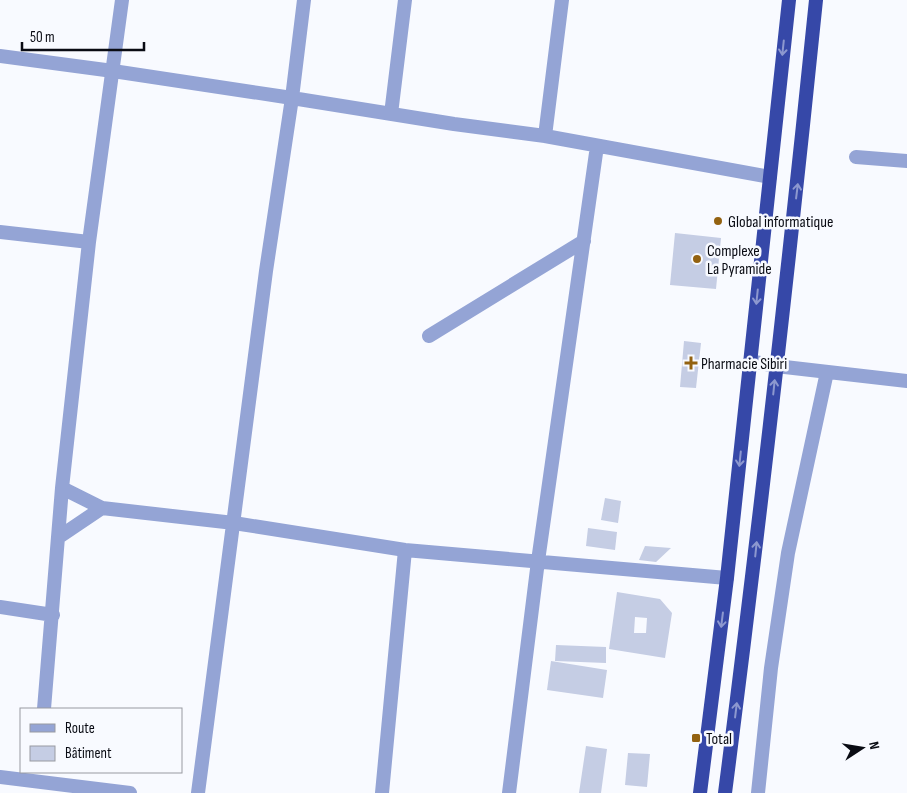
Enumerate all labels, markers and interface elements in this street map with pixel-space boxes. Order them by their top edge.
scale bar [22,20,145,52]
text: 50 m [30,28,55,47]
one-way arrow [779,40,788,56]
one-way arrow [792,183,802,199]
place label: Global informatique [728,213,833,232]
marker: Global informatique [712,215,724,227]
place label: Complexe La Pyramide [707,242,772,279]
marker: Complexe La Pyramide [691,253,703,265]
one-way arrow [752,289,762,305]
place label: Pharmacie Sibiri [701,355,787,374]
marker: Pharmacie Sibiri [685,357,697,369]
one-way arrow [769,379,779,395]
one-way arrow [735,450,745,466]
one-way arrow [751,541,761,557]
one-way arrow [716,612,726,628]
one-way arrow [731,702,741,718]
legend [20,708,182,773]
text: Route [65,719,95,738]
north arrow [837,723,887,773]
place label: Total [706,730,732,749]
marker: Total [690,732,702,744]
text: N [865,740,883,751]
text: Bâtiment [65,744,112,763]

